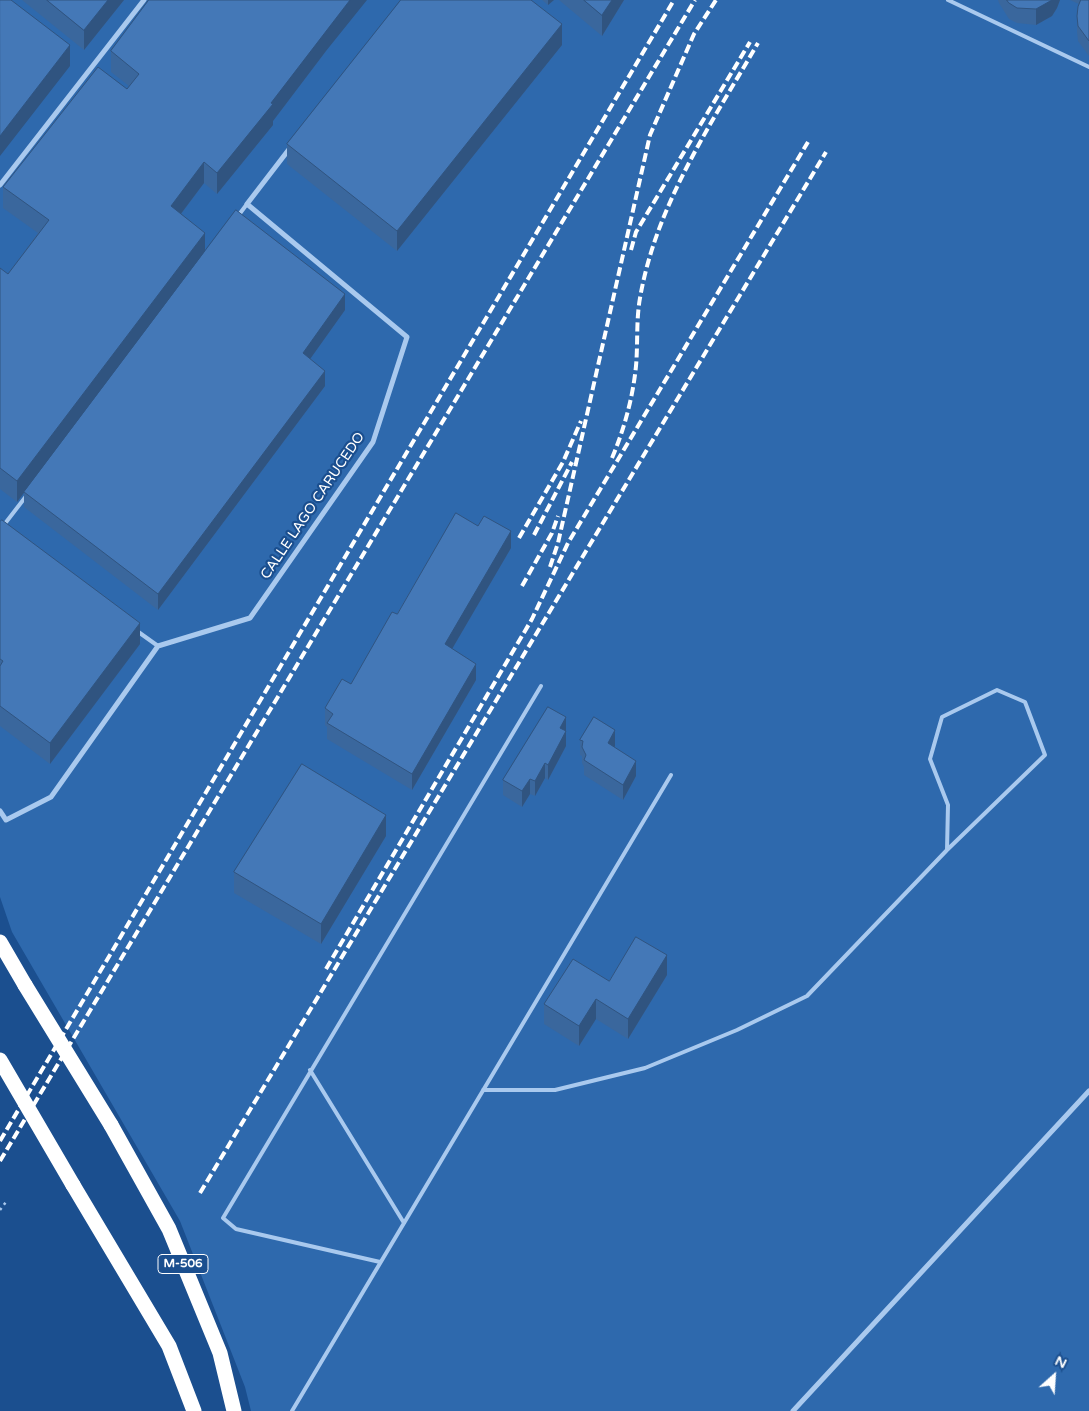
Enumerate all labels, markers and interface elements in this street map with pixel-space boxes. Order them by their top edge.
street label: CALLE LAGO CARUCEDO [257,429,369,583]
road number: M-506 [158,1254,208,1274]
north arrow [1029,1351,1079,1401]
text: N [1052,1352,1070,1372]

